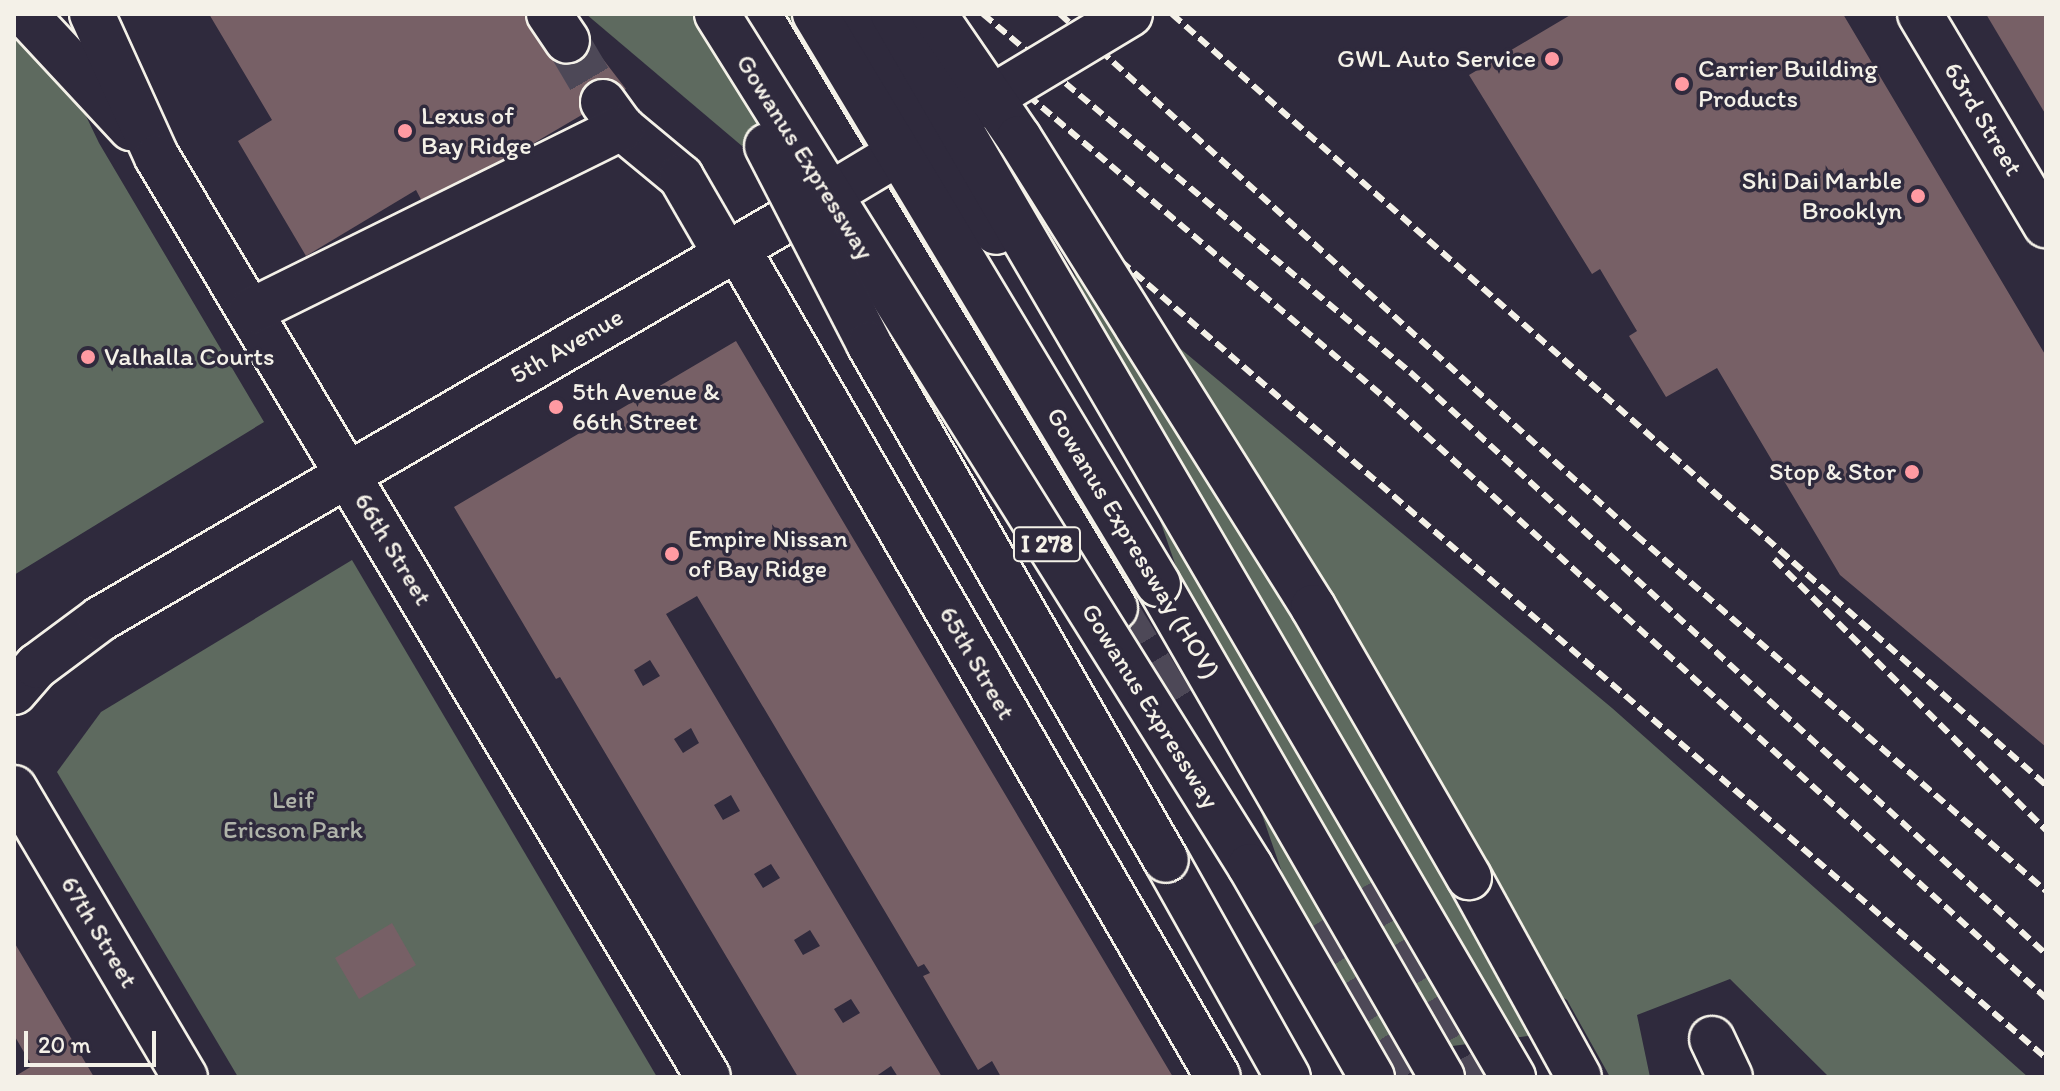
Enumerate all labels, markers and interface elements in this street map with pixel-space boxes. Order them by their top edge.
place label: GWL Auto Service [1336,43,1536,75]
street label: Gowanus Expressway [729,49,881,265]
marker: GWL Auto Service [1543,50,1561,68]
place label: Carrier Building Products [1698,53,1878,114]
street label: 63rd Street [1937,57,2029,181]
marker: Carrier Building Products [1673,75,1691,93]
place label: Lexus of Bay Ridge [421,100,531,162]
marker: Lexus of Bay Ridge [396,122,414,140]
place label: Shi Dai Marble Brooklyn [1740,165,1902,226]
marker: Shi Dai Marble Brooklyn [1909,187,1927,205]
street label: 5th Avenue [506,302,628,390]
place label: Valhalla Courts [104,341,275,373]
marker: Valhalla Courts [79,348,97,366]
place label: 5th Avenue & 66th Street [572,376,719,438]
marker: 5th Avenue & 66th Street [547,398,565,416]
street label: Gowanus Expressway (HOV) [1040,402,1226,684]
place label: Stop & Stor [1769,456,1896,488]
marker: Stop & Stor [1903,463,1921,481]
street label: 66th Street [347,487,439,611]
place label: Empire Nissan of Bay Ridge [688,523,847,584]
road number: I 278 [1011,524,1083,564]
marker: Empire Nissan of Bay Ridge [663,545,681,563]
street label: Gowanus Expressway [1074,598,1226,814]
street label: 65th Street [932,601,1022,725]
park label: Leif Ericson Park [223,784,363,846]
street label: 67th Street [54,871,144,993]
scale bar [28,1015,160,1065]
text: 20 m [38,1030,91,1059]

